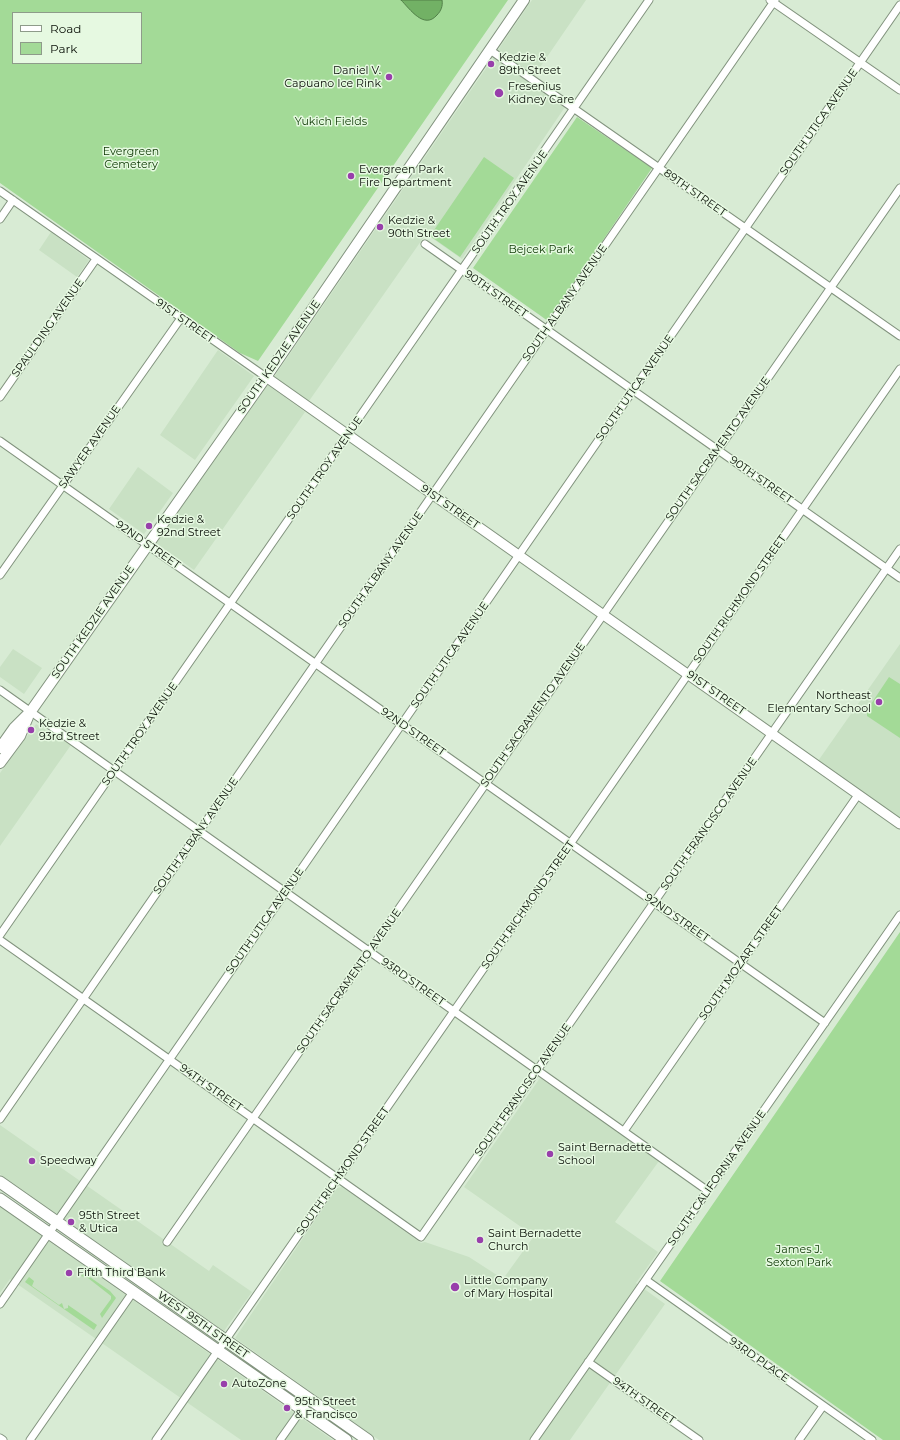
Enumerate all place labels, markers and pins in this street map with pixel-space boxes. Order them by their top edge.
place label: Kedzie & 89th Street [499,51,561,77]
marker: Kedzie & 89th Street [486,59,496,69]
place label: Daniel V. Capuano Ice Rink [284,64,381,90]
marker: Daniel V. Capuano Ice Rink [384,72,394,82]
place label: Fresenius Kidney Care [508,80,574,106]
marker: Fresenius Kidney Care [493,87,505,99]
place label: Evergreen Park Fire Department [359,163,452,189]
marker: Evergreen Park Fire Department [346,171,356,181]
place label: Kedzie & 90th Street [388,214,450,240]
marker: Kedzie & 90th Street [375,222,385,232]
place label: Kedzie & 92nd Street [157,513,221,539]
marker: Kedzie & 92nd Street [144,521,154,531]
place label: Northeast Elementary School [767,689,871,715]
marker: Northeast Elementary School [874,697,884,707]
place label: Kedzie & 93rd Street [39,717,100,743]
marker: Kedzie & 93rd Street [26,725,36,735]
place label: Saint Bernadette School [558,1141,652,1167]
marker: Saint Bernadette School [545,1149,555,1159]
place label: Speedway [40,1154,97,1168]
marker: Speedway [27,1156,37,1166]
place label: 95th Street & Utica [79,1209,140,1235]
marker: 95th Street & Utica [66,1217,76,1227]
place label: Saint Bernadette Church [488,1227,582,1253]
marker: Saint Bernadette Church [475,1235,485,1245]
place label: Fifth Third Bank [77,1266,166,1280]
marker: Fifth Third Bank [64,1268,74,1278]
place label: Little Company of Mary Hospital [464,1274,553,1300]
marker: Little Company of Mary Hospital [449,1281,461,1293]
place label: AutoZone [232,1377,286,1391]
marker: AutoZone [219,1379,229,1389]
place label: 95th Street & Francisco [295,1395,357,1421]
marker: 95th Street & Francisco [282,1403,292,1413]

